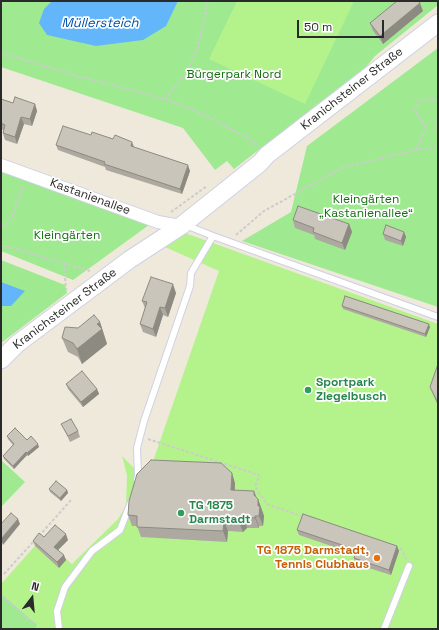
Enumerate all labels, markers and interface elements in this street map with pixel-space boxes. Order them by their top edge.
scale bar [299,12,386,38]
water label: Müllersteich [61,15,139,31]
text: 50 m [304,19,332,35]
street label: Kranichsteiner Straße [298,45,406,133]
park label: Bürgerpark Nord [186,68,282,82]
street label: Kastanienallee [48,176,132,218]
park label: Kleingärten „Kastanienallee“ [319,193,413,221]
park label: Kleingärten [34,229,100,243]
street label: Kranichsteiner Straße [10,265,120,353]
place label: Sportpark Ziegelbusch [316,376,387,404]
marker: Sportpark Ziegelbusch [303,385,313,395]
place label: TG 1875 Darmstadt [189,499,251,527]
marker: TG 1875 Darmstadt [176,508,186,518]
place label: TG 1875 Darmstadt, Tennis Clubhaus [257,544,369,572]
marker: TG 1875 Darmstadt, Tennis Clubhaus [372,553,382,563]
north arrow [12,578,52,618]
text: N [30,579,41,594]

